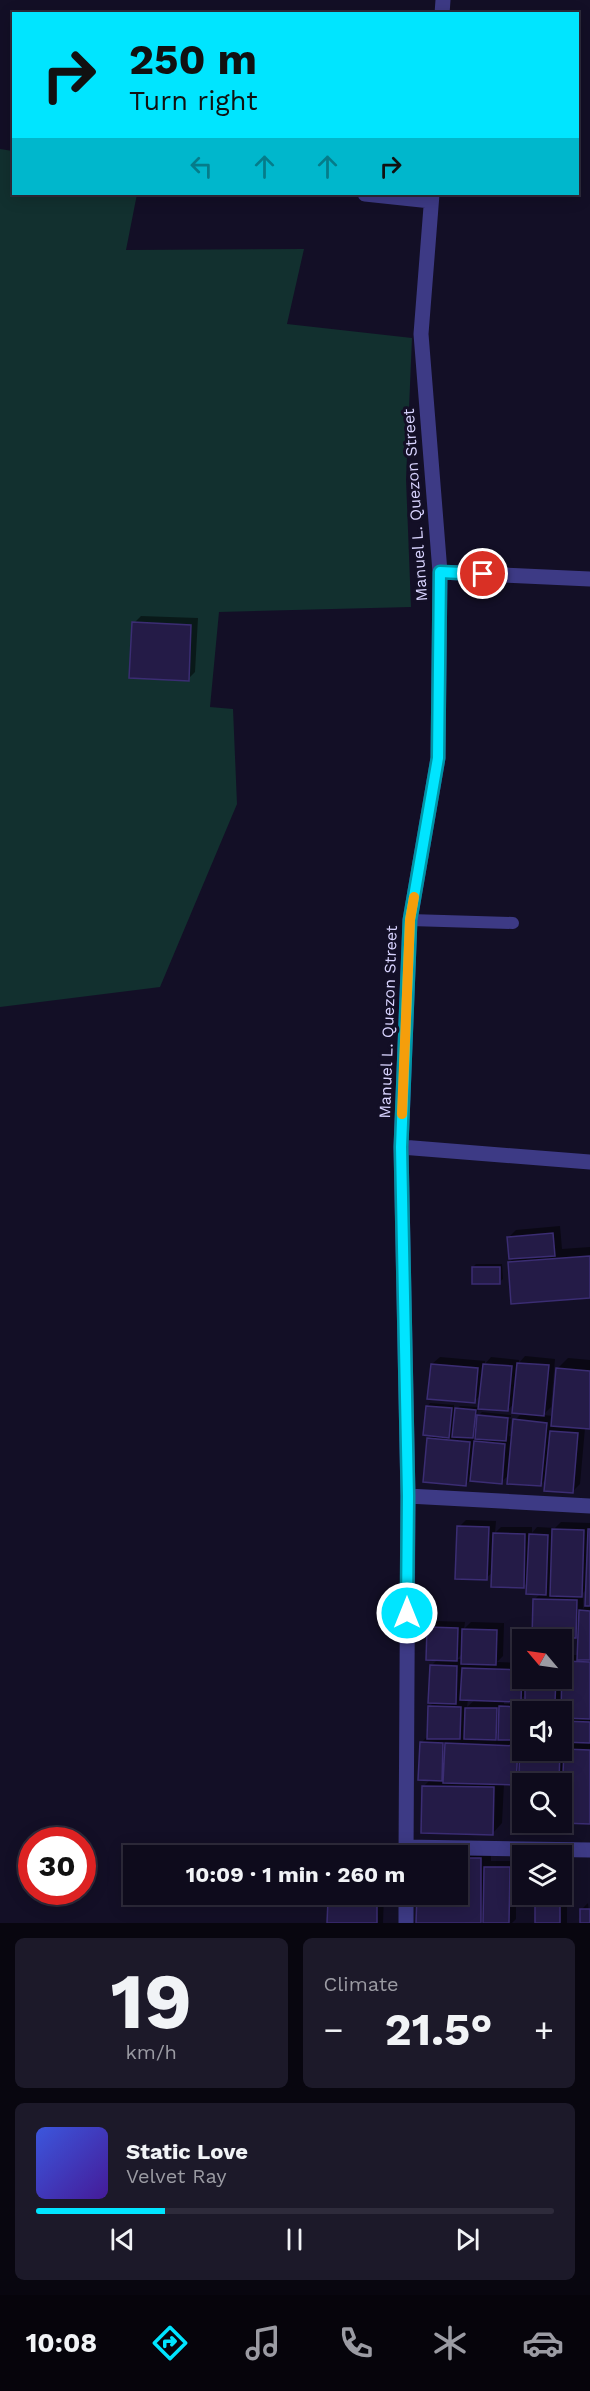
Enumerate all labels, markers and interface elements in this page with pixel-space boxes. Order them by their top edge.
text: 250 m [129,35,257,84]
icon: right [30,36,108,114]
text: Turn right [129,85,258,117]
icon: left [185,150,218,183]
icon: ahead [248,150,281,183]
icon: ahead [311,150,344,183]
icon: right [374,150,407,183]
street label: Manuel L. Quezon Street [399,408,431,602]
pin [457,548,508,599]
icon: arrive [466,557,499,590]
street label: Manuel L. Quezon Street [375,925,401,1119]
position arrow [375,1581,439,1645]
north arrow [512,1629,572,1689]
map controls [512,1629,572,1905]
button: sound [512,1701,572,1761]
button: search [512,1773,572,1833]
speed limit sign: 30 [18,1827,96,1905]
button: layers [512,1845,572,1905]
text: 10:09 · 1 min · 260 m [186,1862,405,1887]
text: 19 [110,1955,192,2047]
text: Climate [324,1972,399,1996]
text: 21.5° [385,2003,493,2056]
text: − [324,2010,343,2049]
text: + [534,2010,554,2049]
text: km/h [125,2040,177,2064]
text: Static Love [126,2139,248,2164]
text: Velvet Ray [126,2164,227,2188]
icon: previous [106,2223,139,2256]
icon: pause [278,2223,311,2256]
icon: next [451,2223,484,2256]
icon: directions [149,2322,191,2364]
icon: music [242,2322,284,2364]
icon: phone [335,2322,377,2364]
icon: climate [429,2322,471,2364]
icon: car [522,2322,564,2364]
text: 10:08 [26,2327,97,2359]

